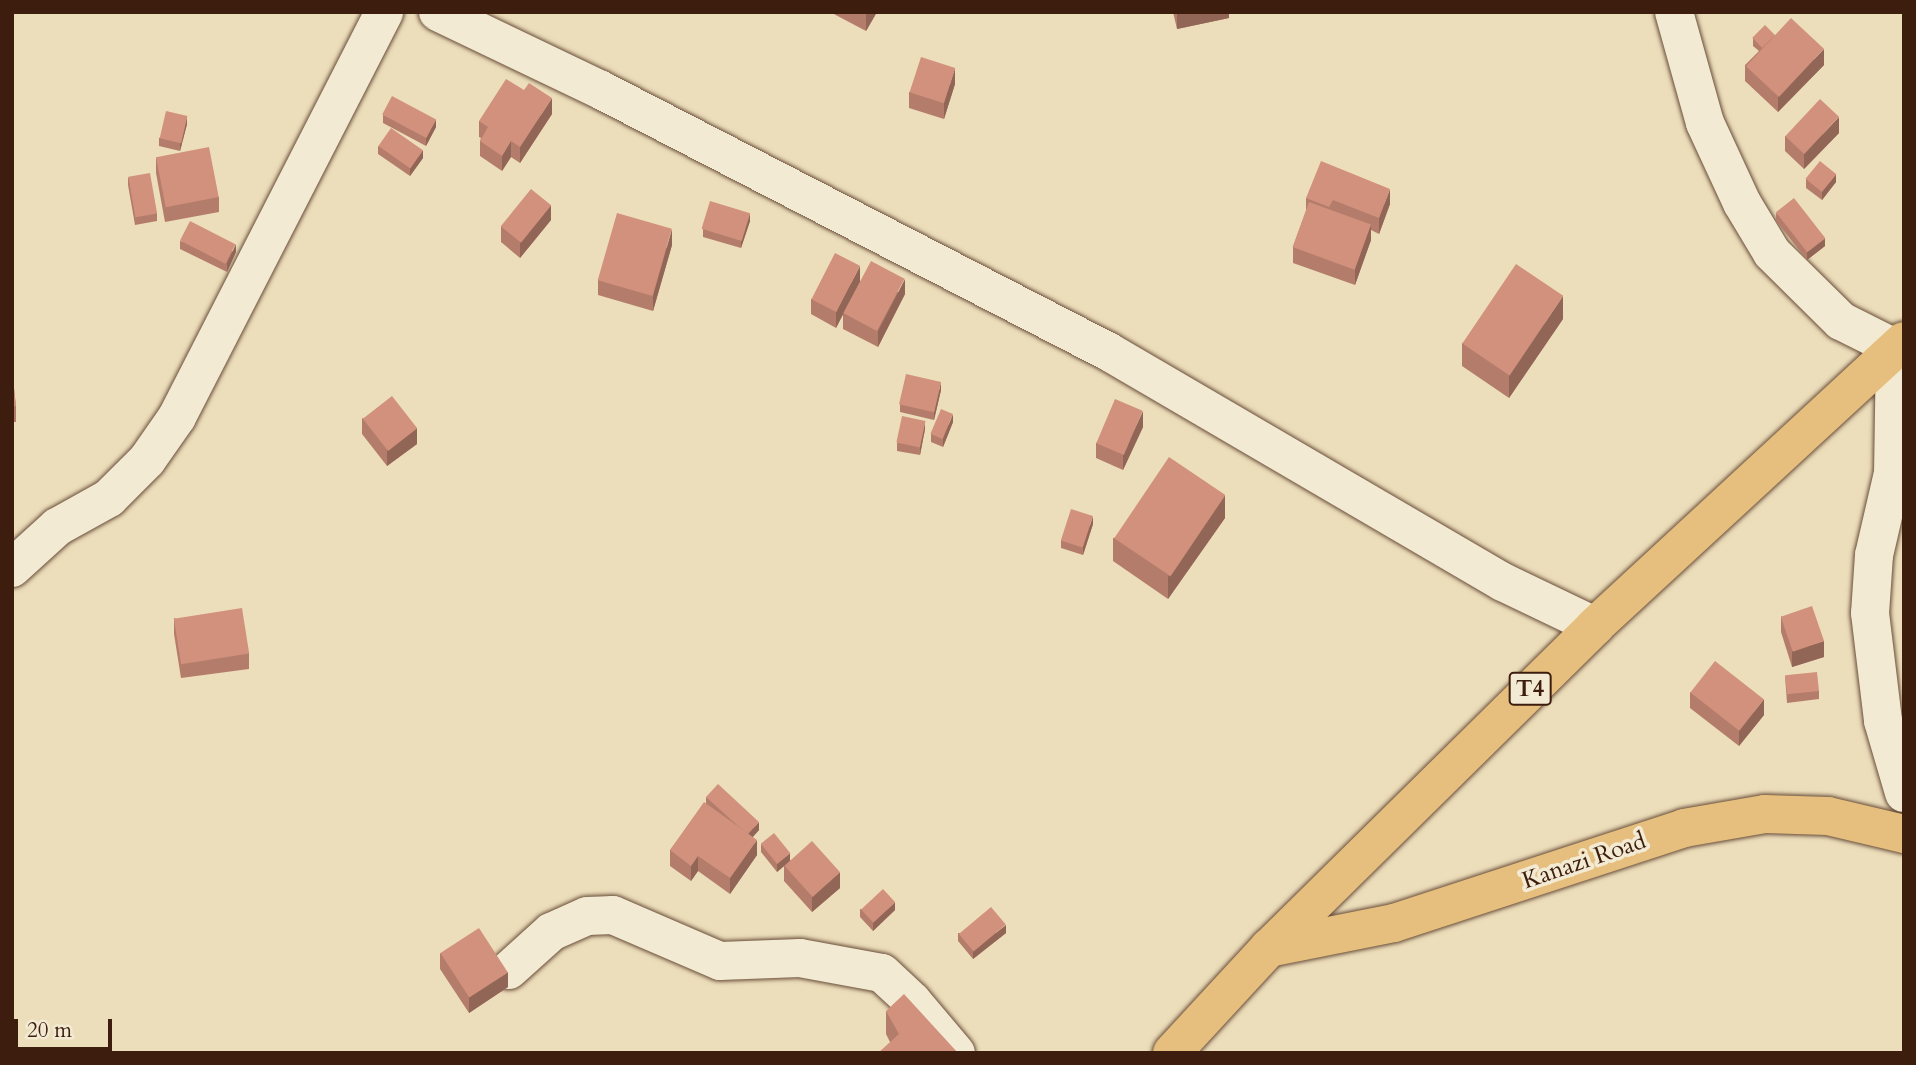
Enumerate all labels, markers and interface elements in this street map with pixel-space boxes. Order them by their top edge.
road number: T4 [1507,670,1553,708]
street label: Kanazi Road [1518,826,1650,896]
scale bar [18,1006,116,1050]
text: 20 m [27,1016,72,1045]

